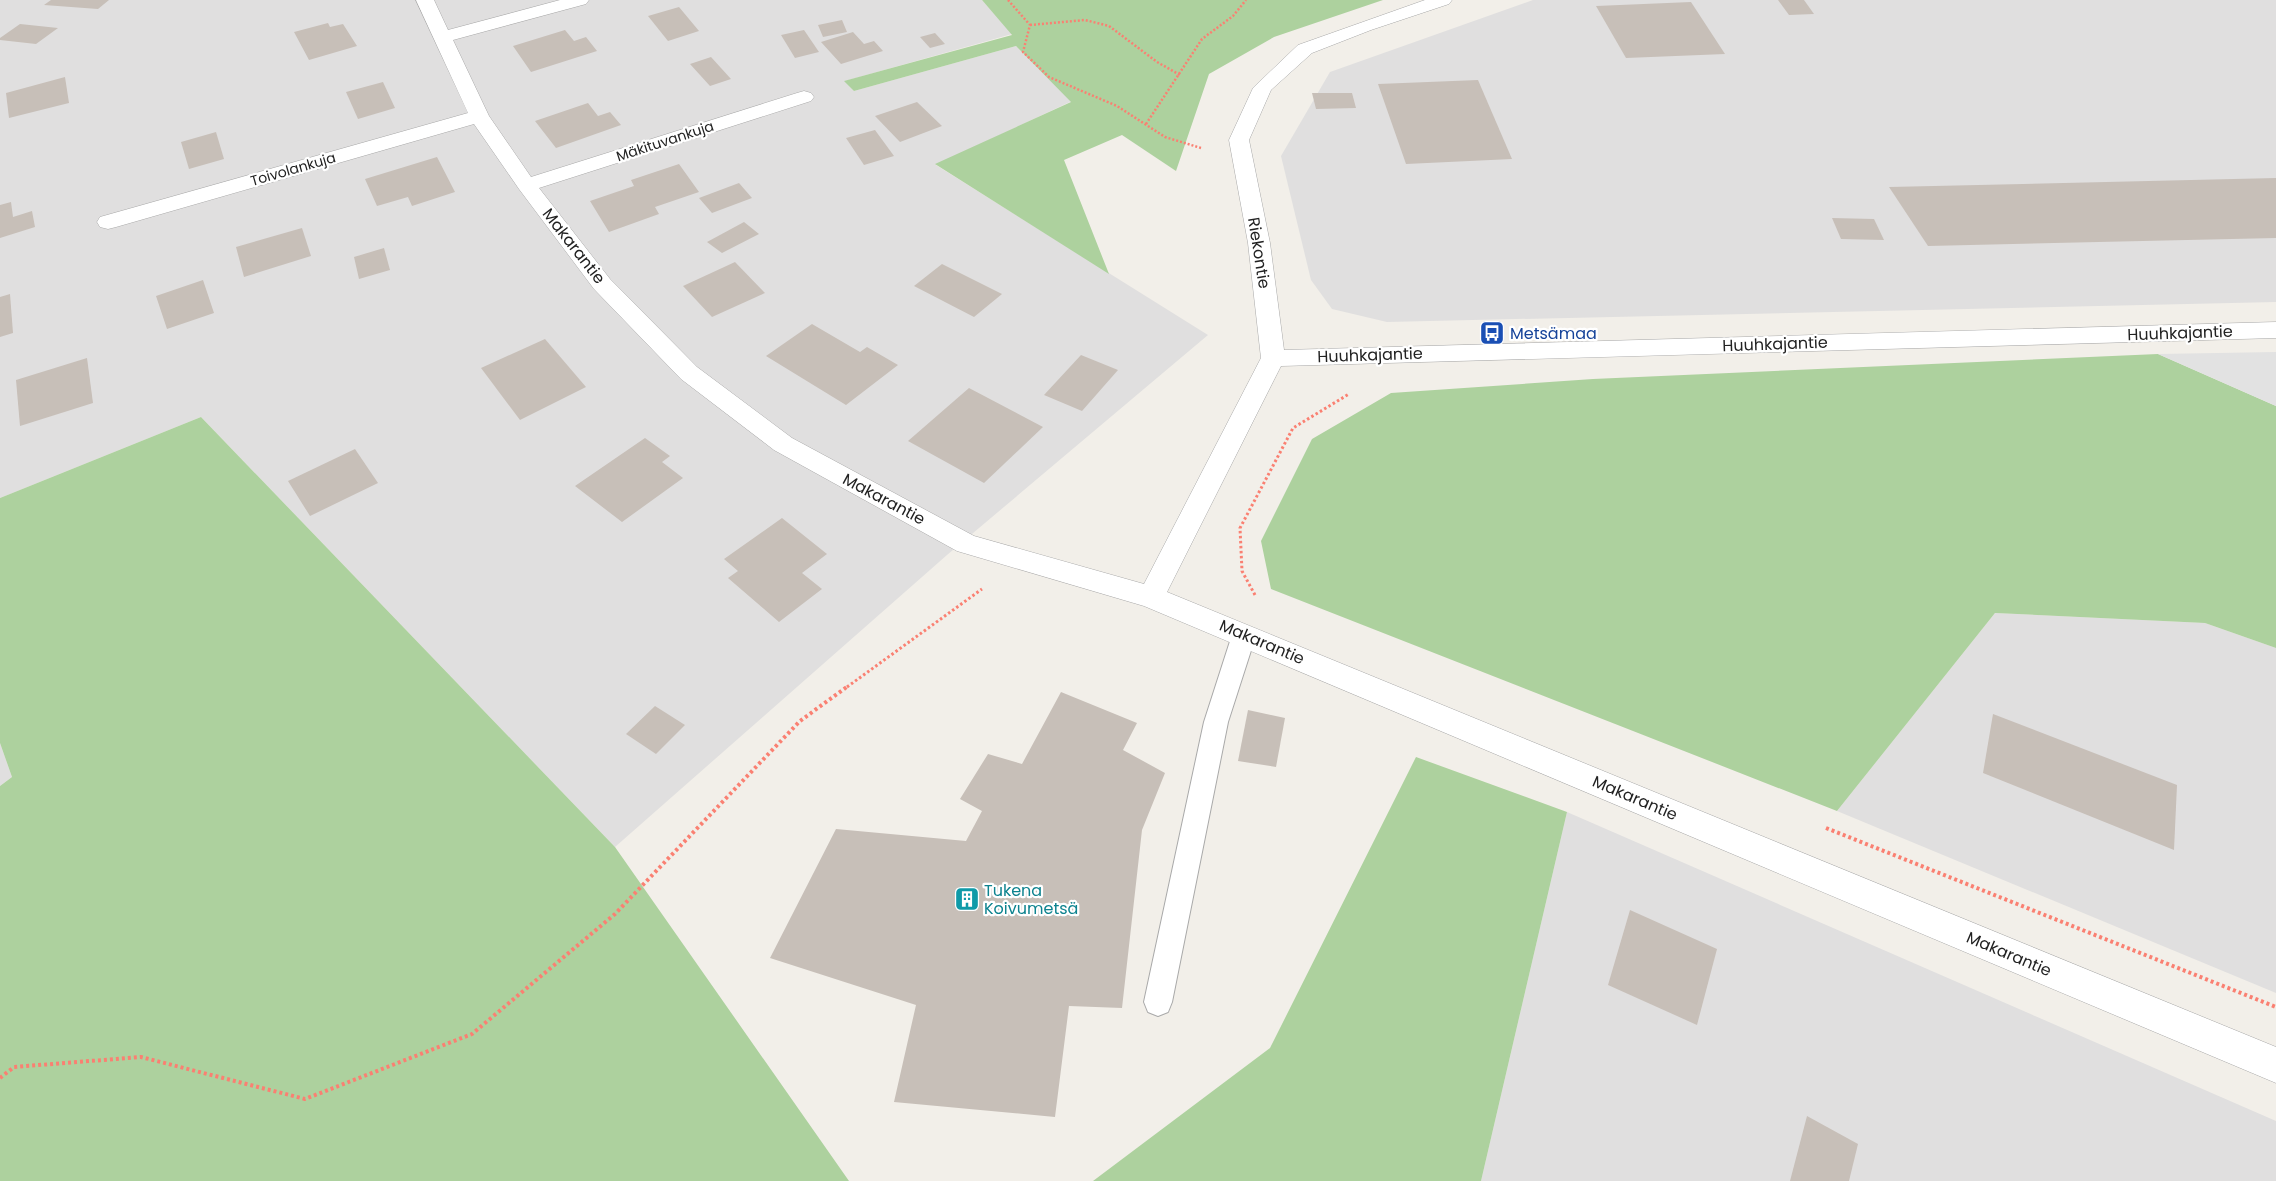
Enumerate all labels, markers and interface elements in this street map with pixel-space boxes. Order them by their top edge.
street label: Mäkituvankuja [614,116,716,166]
street label: Toivolankuja [248,147,338,191]
street label: Makarantie [537,203,611,289]
street label: Riekontie [1242,216,1276,290]
bus stop icon: Metsämaa [1479,320,1505,346]
street label: Huuhkajantie [2127,320,2233,346]
place label: Metsämaa [1510,322,1597,345]
street label: Huuhkajantie [1722,331,1828,357]
street label: Huuhkajantie [1317,342,1423,368]
street label: Makarantie [839,468,929,530]
street label: Makarantie [1216,614,1308,670]
street label: Makarantie [1589,770,1681,826]
place label: Tukena Koivumetsä [984,879,1078,920]
building icon: Tukena Koivumetsä [954,886,980,912]
street label: Makarantie [1963,926,2055,982]

